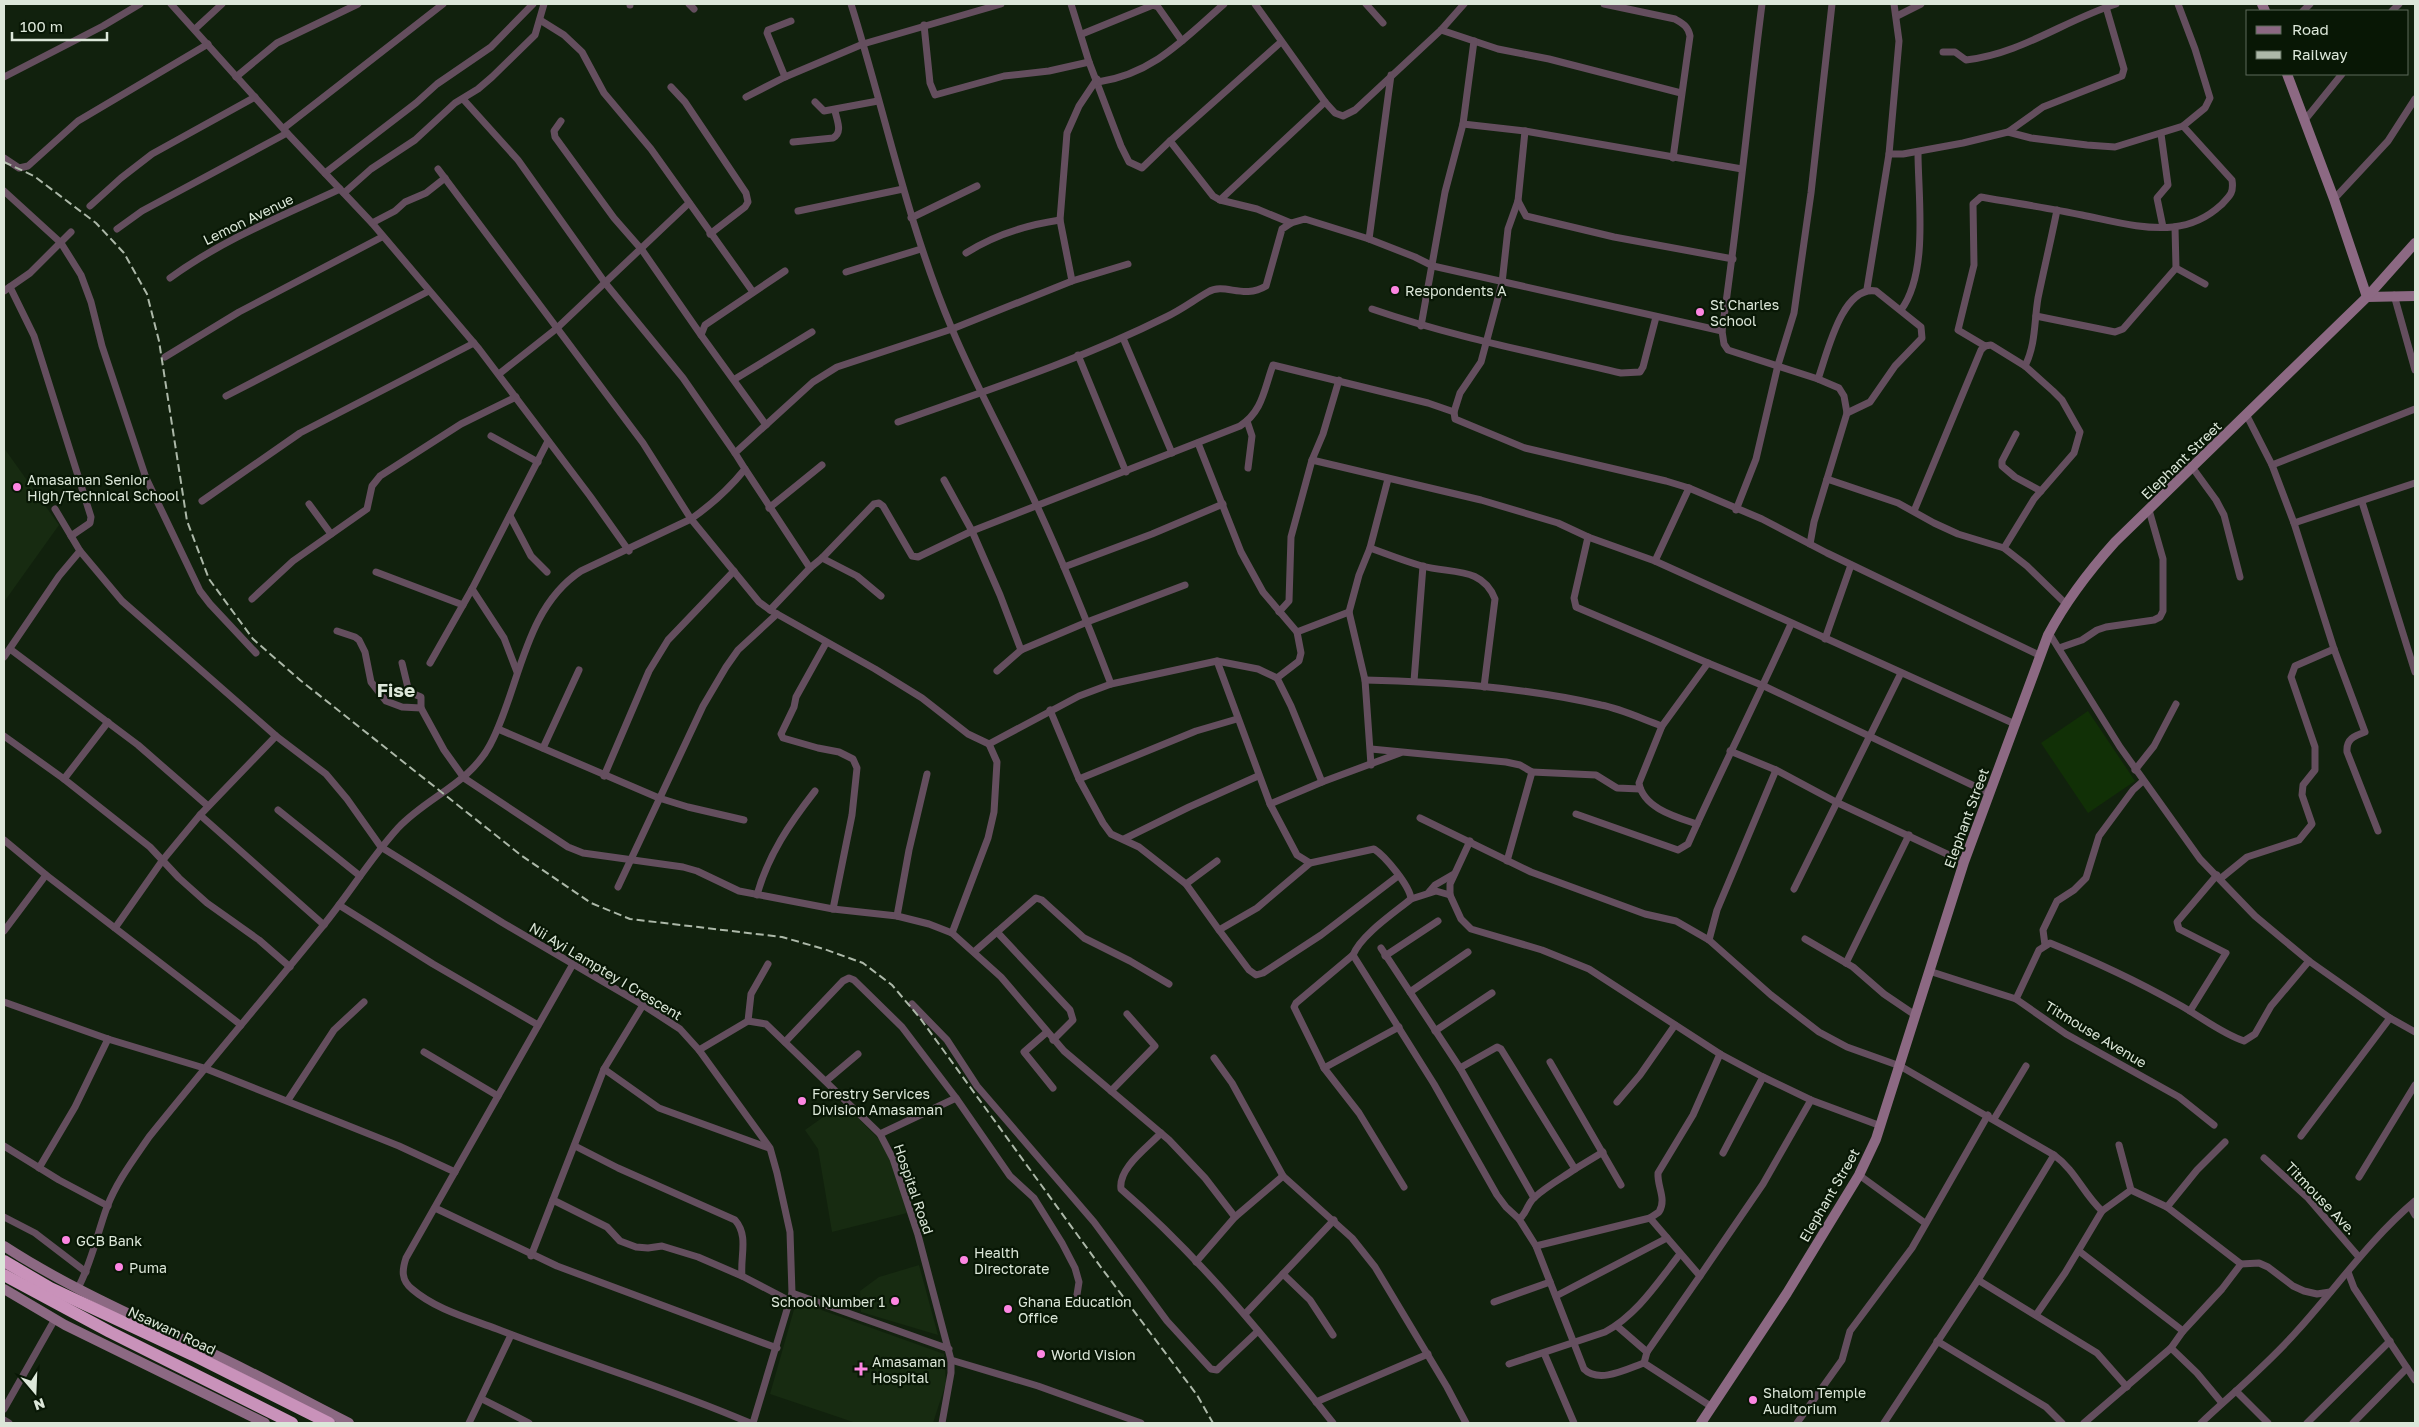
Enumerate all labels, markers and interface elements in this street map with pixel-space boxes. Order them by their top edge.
scale bar [12,10,108,42]
legend [2246,10,2409,75]
text: 100 m [20,17,63,35]
text: Road [2292,20,2329,38]
text: Railway [2292,45,2348,63]
street label: Lemon Avenue [200,190,296,248]
place label: Respondents A [1405,282,1507,299]
marker: Respondents A [1389,284,1401,296]
place label: St Charles School [1710,296,1779,329]
marker: St Charles School [1694,306,1706,318]
street label: Elephant Street [2137,417,2225,503]
place label: Amasaman Senior High/Technical School [27,471,179,504]
marker: Amasaman Senior High/Technical School [11,481,23,493]
district label: Fise [377,678,415,701]
street label: Elephant Street [1940,766,1992,870]
street label: Nii Ayi Lamptey I Crescent [527,919,685,1023]
street label: Titmouse Avenue [2042,997,2150,1071]
place label: Forestry Services Division Amasaman [812,1085,943,1118]
marker: Forestry Services Division Amasaman [796,1095,808,1107]
street label: Hospital Road [891,1141,937,1237]
street label: Elephant Street [1795,1145,1863,1245]
street label: Titmouse Ave. [2282,1158,2360,1238]
place label: GCB Bank [76,1232,142,1249]
marker: GCB Bank [60,1234,72,1246]
place label: Health Directorate [974,1244,1049,1277]
marker: Health Directorate [958,1254,970,1266]
place label: Puma [129,1259,167,1276]
marker: Puma [113,1261,125,1273]
place label: School Number 1 [771,1293,885,1310]
place label: Ghana Education Office [1018,1293,1132,1326]
marker: School Number 1 [889,1295,901,1307]
street label: Nsawam Road [125,1302,219,1358]
marker: Ghana Education Office [1002,1303,1014,1315]
place label: World Vision [1051,1346,1136,1363]
marker: World Vision [1035,1348,1047,1360]
place label: Amasaman Hospital [872,1353,946,1386]
marker: Amasaman Hospital [854,1362,868,1376]
north arrow [10,1367,60,1417]
place label: Shalom Temple Auditorium [1763,1384,1866,1417]
marker: Shalom Temple Auditorium [1747,1394,1759,1406]
text: N [32,1395,47,1415]

